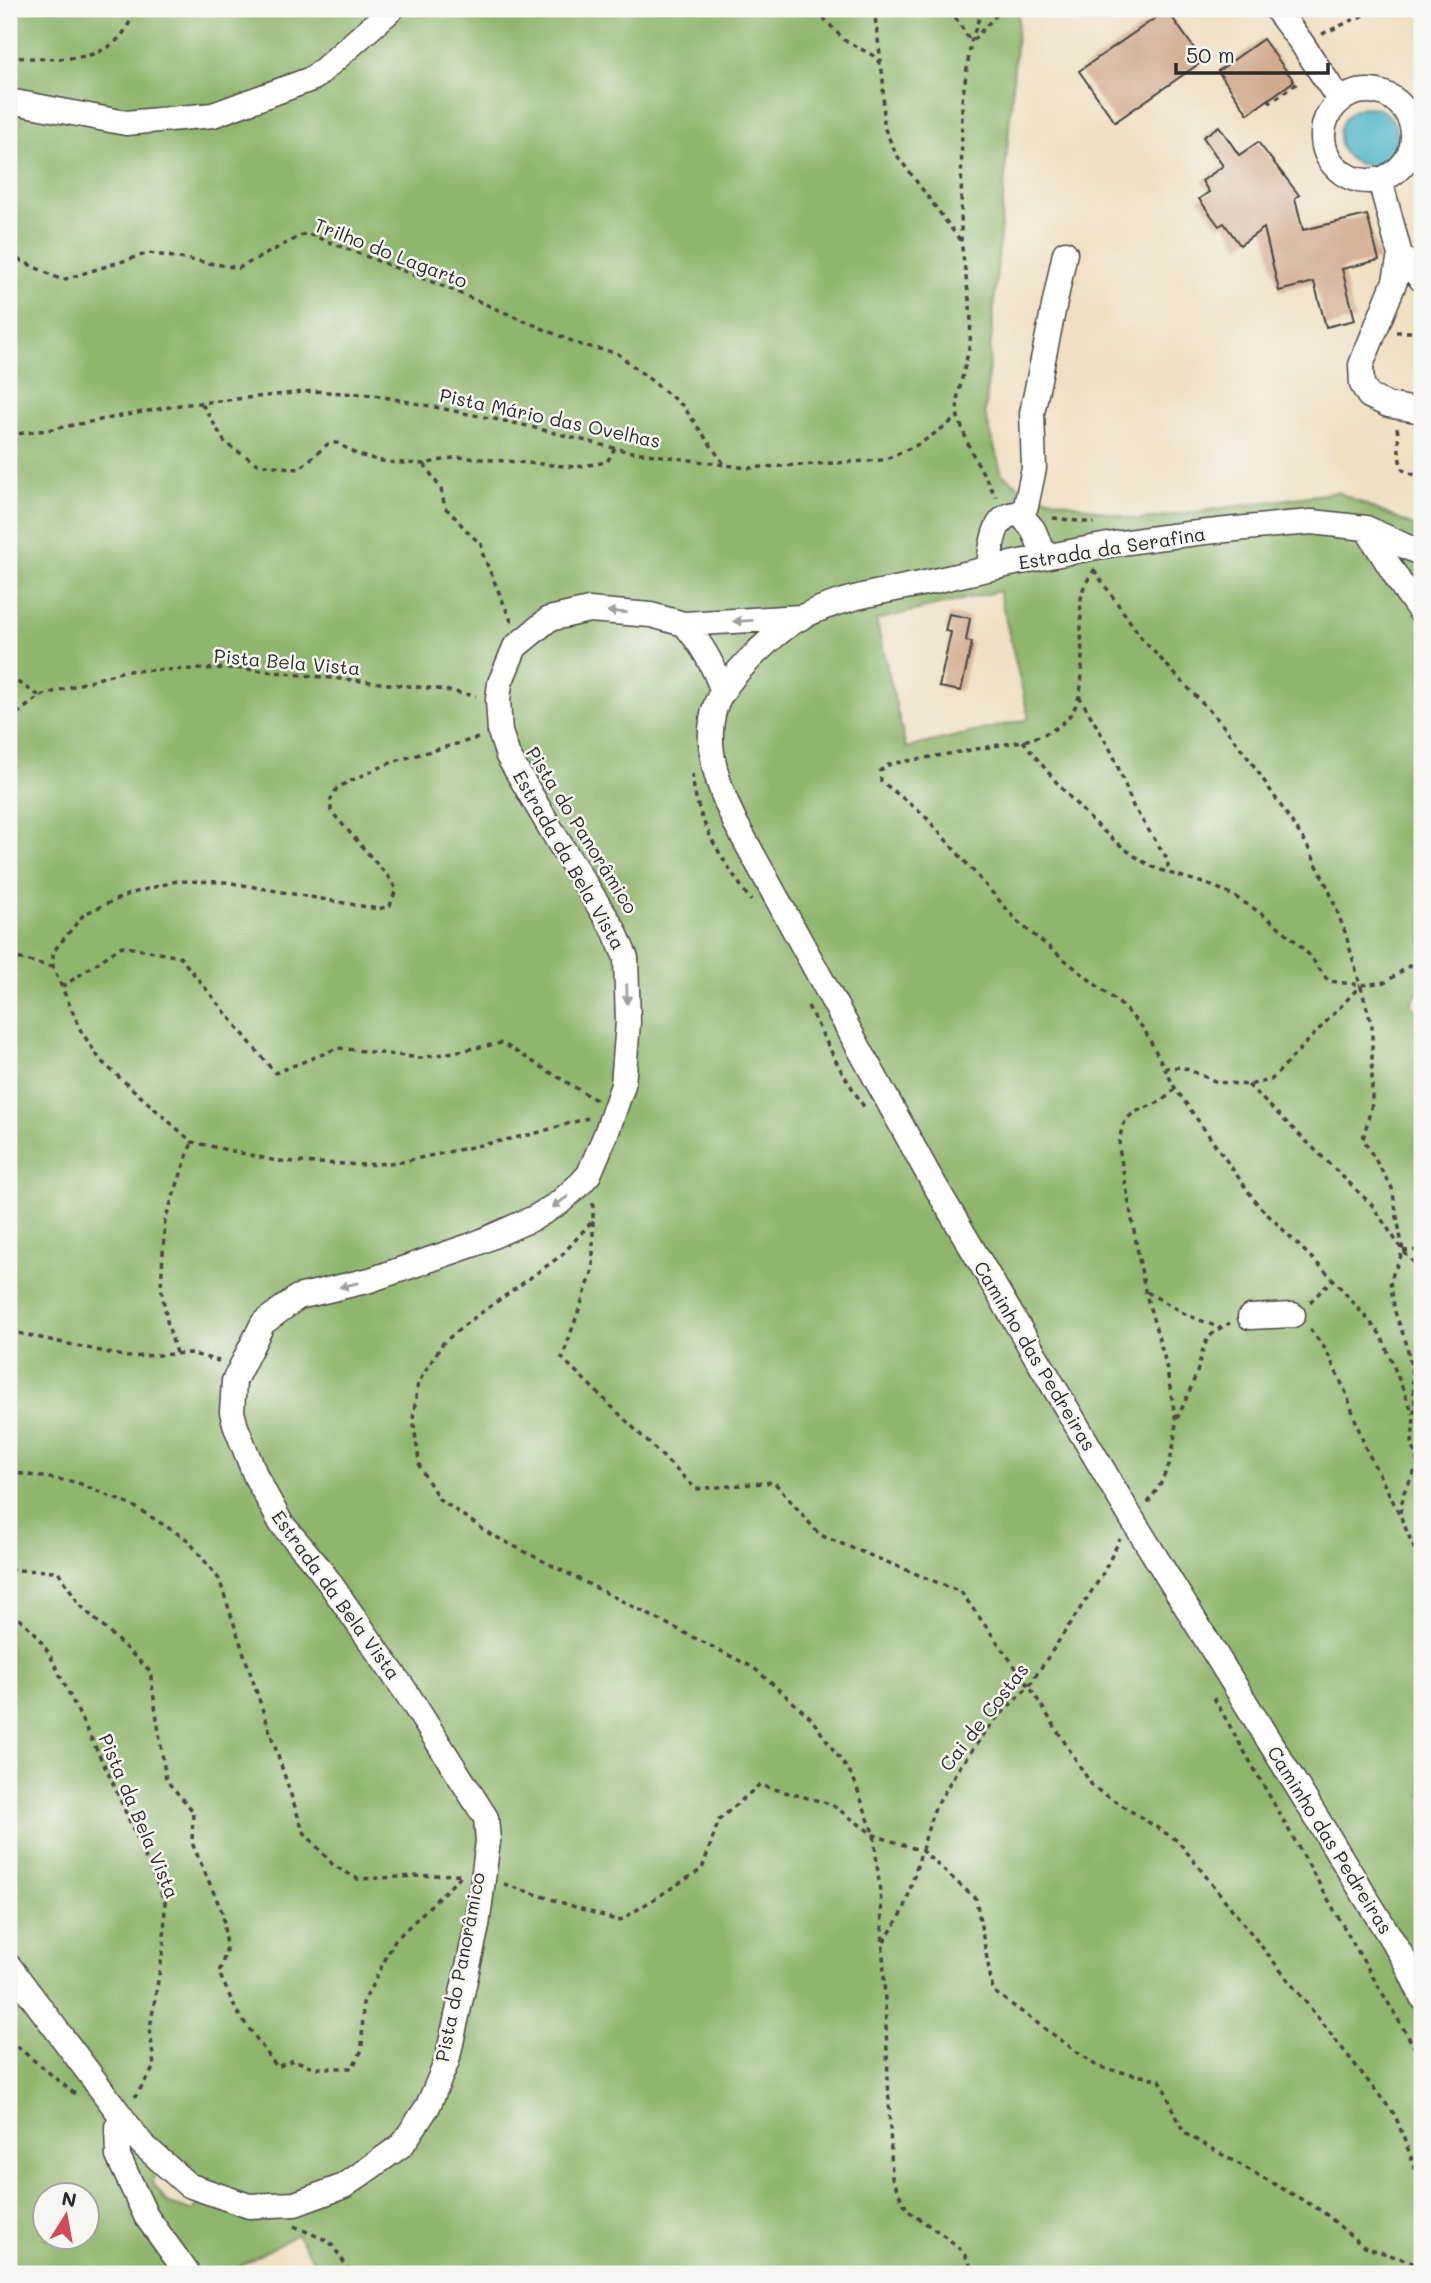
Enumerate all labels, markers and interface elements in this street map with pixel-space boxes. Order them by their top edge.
scale bar [1176,32,1328,76]
text: 50 m [1186,41,1235,68]
street label: Trilho do Lagarto [311,212,471,293]
street label: Pista Mário das Ovelhas [437,382,663,453]
street label: Estrada da Serafina [1017,520,1207,575]
one-way arrow [606,606,628,617]
one-way arrow [731,615,753,626]
street label: Pista Bela Vista [213,643,361,680]
street label: Pista do Panorâmico [521,742,644,918]
street label: Estrada da Bela Vista [508,765,631,954]
one-way arrow [621,983,633,1005]
one-way arrow [551,1195,569,1209]
street label: Caminho das Pedreiras [969,1256,1102,1455]
one-way arrow [338,1280,360,1291]
street label: Estrada da Bela Vista [266,1505,406,1684]
street label: Cai de Costas [934,1658,1034,1776]
street label: Pista da Bela Vista [93,1730,185,1902]
street label: Caminho das Pedreiras [1262,1741,1399,1938]
street label: Pista do Panorâmico [429,1870,490,2064]
north arrow [32,2182,102,2252]
text: N [60,2185,79,2212]

